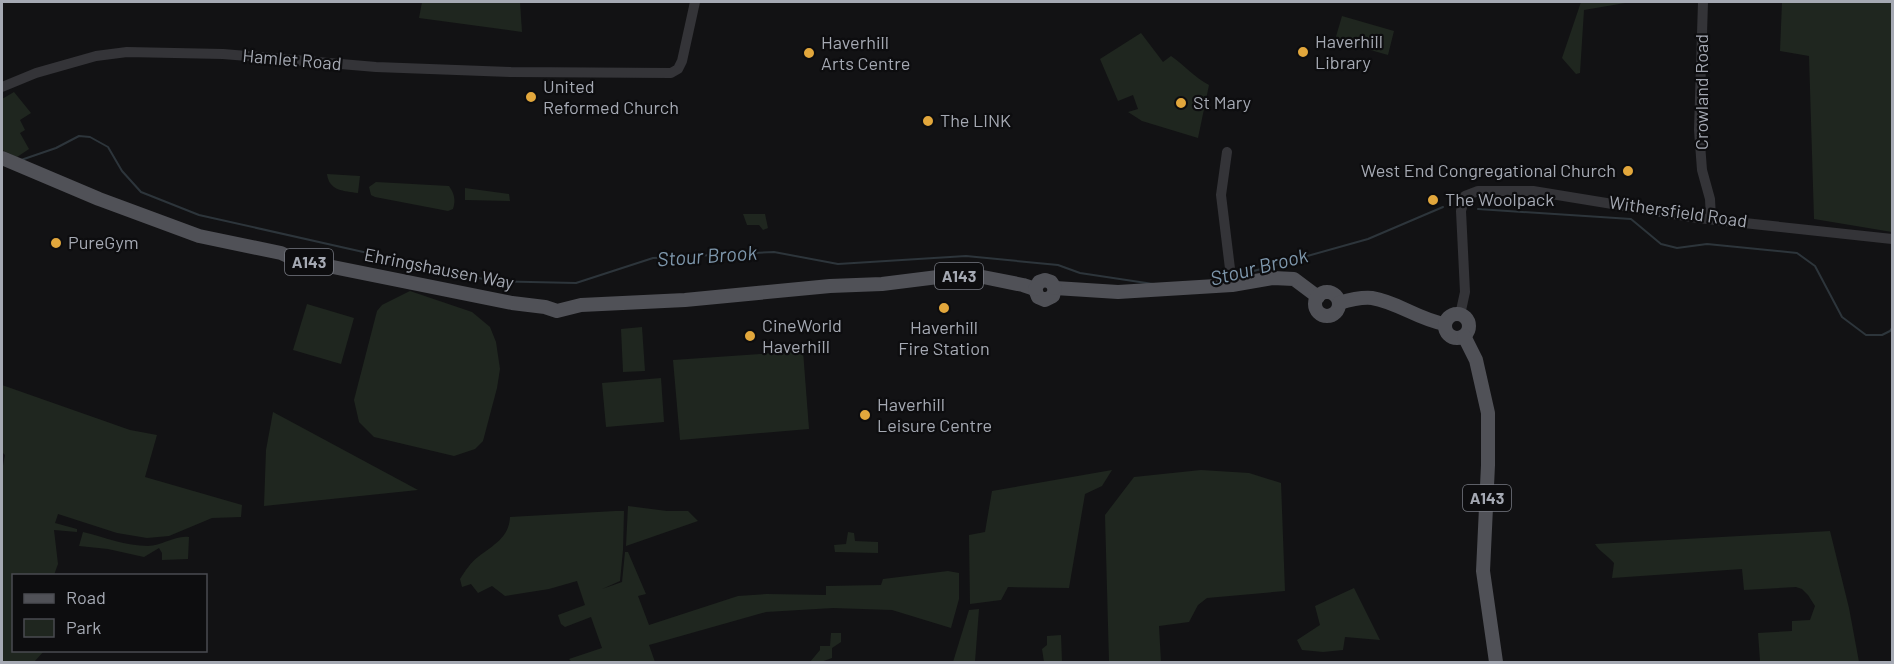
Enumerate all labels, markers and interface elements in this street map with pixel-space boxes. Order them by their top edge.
place label: Haverhill Library [1315,30,1383,73]
place label: Haverhill Arts Centre [821,31,910,74]
street label: Crowland Road [1690,34,1712,150]
street label: Hamlet Road [242,44,343,74]
marker: Haverhill Library [1296,45,1310,59]
marker: Haverhill Arts Centre [802,46,816,60]
place label: United Reformed Church [543,75,679,118]
marker: United Reformed Church [524,90,538,104]
place label: St Mary [1193,91,1251,113]
marker: St Mary [1174,96,1188,110]
place label: The LINK [940,109,1011,131]
marker: The LINK [921,114,935,128]
place label: West End Congregational Church [1361,159,1616,181]
marker: West End Congregational Church [1621,164,1635,178]
place label: The Woolpack [1445,188,1554,210]
street label: Withersfield Road [1608,190,1749,232]
marker: The Woolpack [1426,193,1440,207]
place label: PureGym [68,231,139,253]
marker: PureGym [49,236,63,250]
water label: Stour Brook [656,240,758,270]
water label: Stour Brook [1207,242,1310,290]
street label: Ehringshausen Way [362,243,516,293]
road number: A143 [285,249,333,275]
road number: A143 [935,263,983,289]
marker: Haverhill Fire Station [937,301,951,315]
place label: CineWorld Haverhill [762,314,842,357]
place label: Haverhill Fire Station [898,316,990,359]
marker: CineWorld Haverhill [743,329,757,343]
place label: Haverhill Leisure Centre [877,393,992,436]
marker: Haverhill Leisure Centre [858,408,872,422]
road number: A143 [1463,485,1511,511]
legend [12,574,207,652]
text: Road [66,586,106,608]
text: Park [66,616,101,638]

